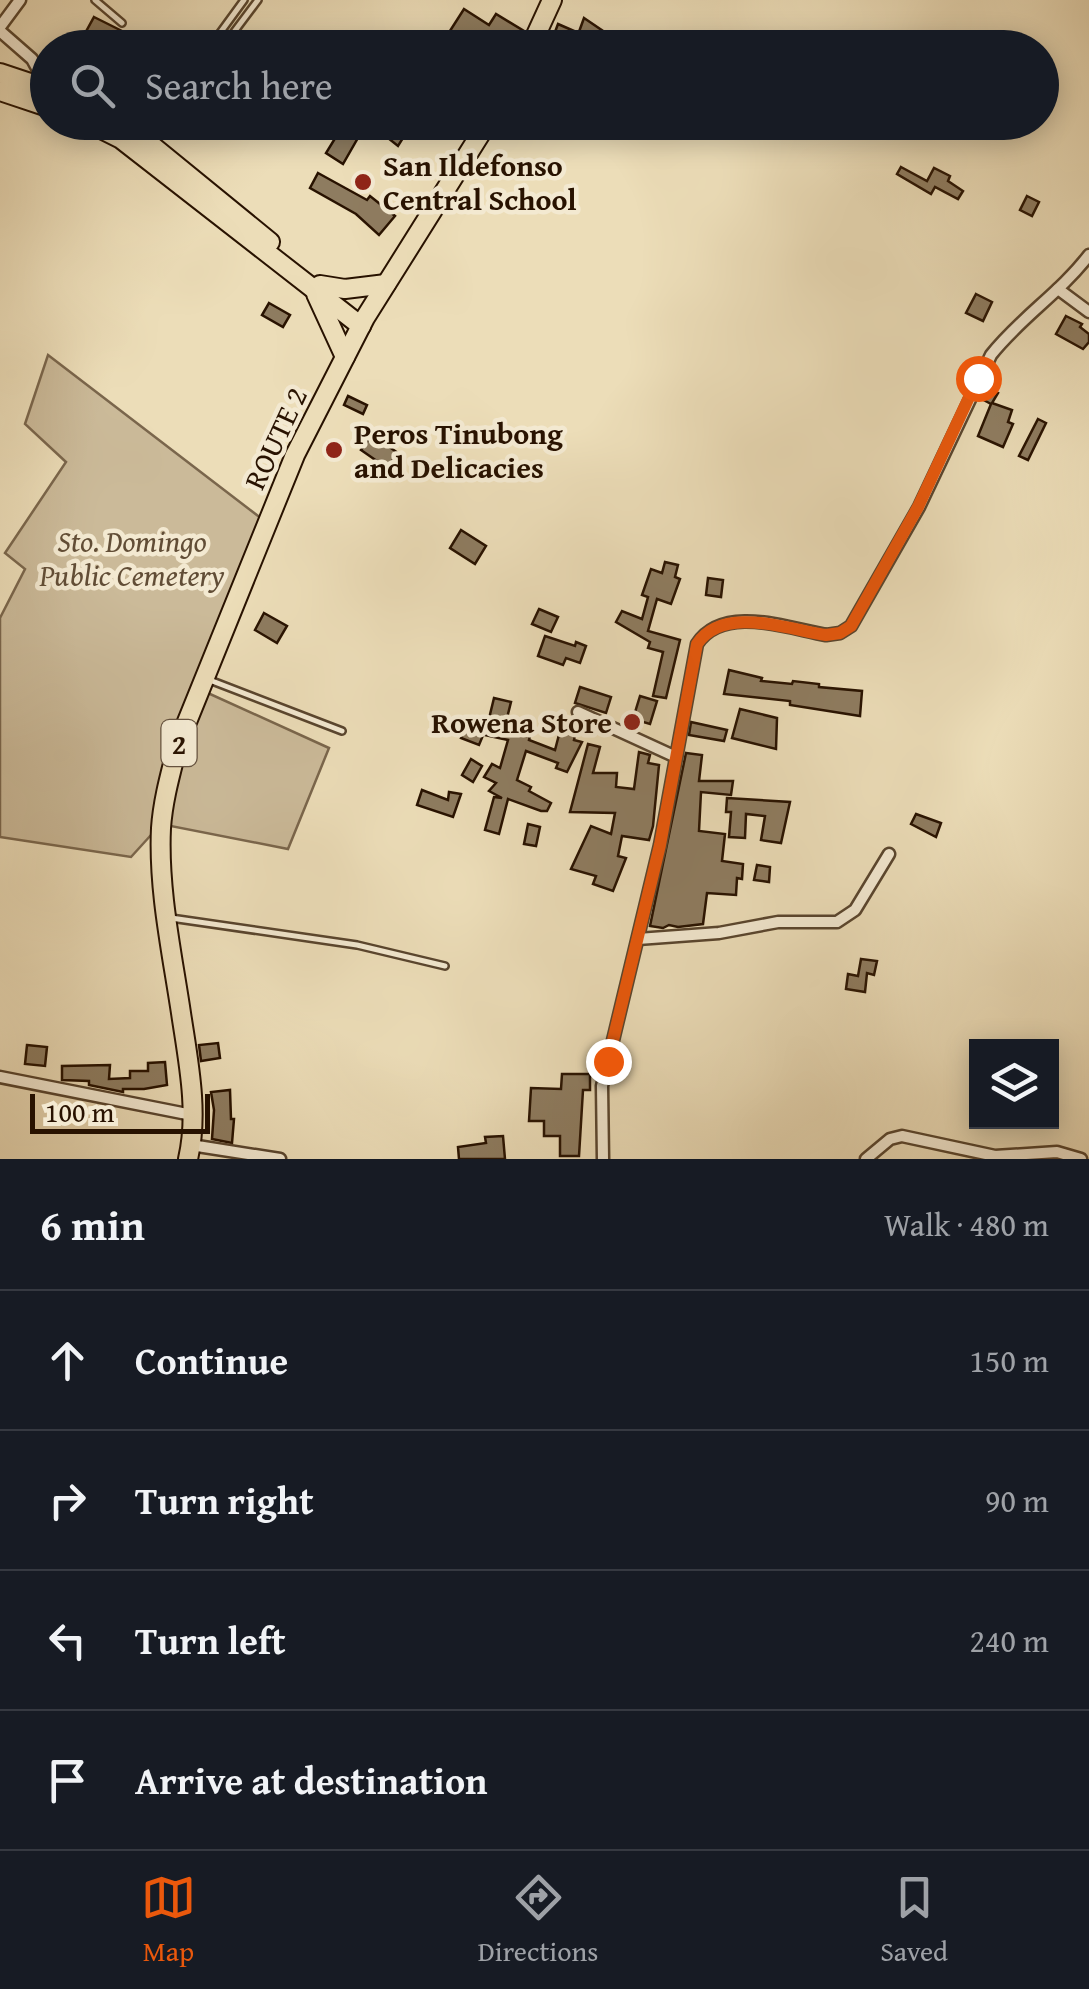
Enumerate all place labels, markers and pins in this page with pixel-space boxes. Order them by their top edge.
place label: San Ildefonso Central School [383,143,577,221]
marker: San Ildefonso Central School [352,171,374,193]
place label: Peros Tinubong and Delicacies [354,411,563,489]
marker: Peros Tinubong and Delicacies [323,439,345,461]
place label: Rowena Store [431,700,612,744]
marker: Rowena Store [621,711,643,733]

